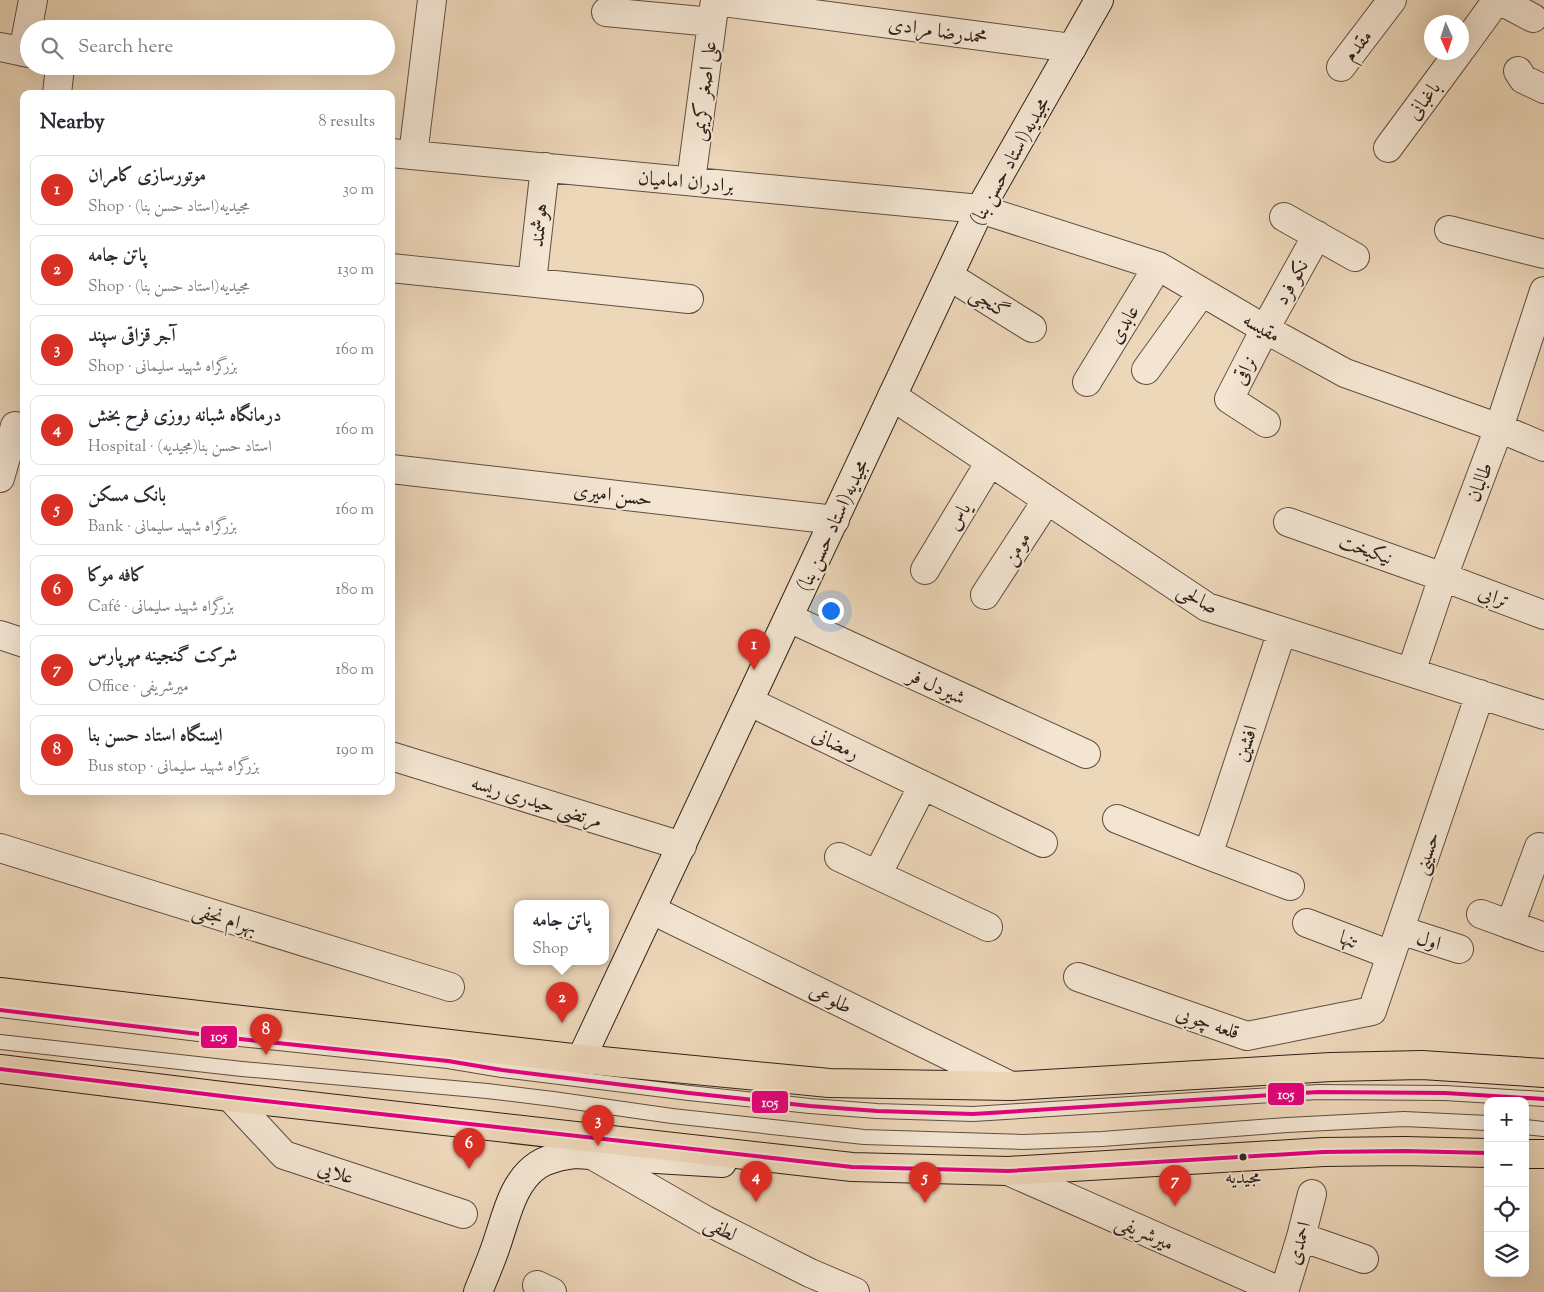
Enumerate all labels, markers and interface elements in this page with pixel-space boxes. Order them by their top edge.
street label: محمدرضا مرادی [886,11,989,54]
north arrow [1424,15,1469,60]
search box [20,20,395,75]
street label: مقدم [1337,24,1382,69]
icon: search [38,34,66,62]
text: Search here [78,34,173,61]
street label: علی اصغر کریمی [685,39,726,143]
street label: باغبانی [1401,76,1449,127]
street label: مجیدیه(استاد حسن بنا) [964,93,1059,232]
text: Nearby [40,108,105,138]
text: 8 results [319,111,375,134]
text: موتورسازی کامران [88,163,206,190]
street label: برادران امامیان [637,165,735,202]
text: 1 [54,179,60,202]
text: 30 m [343,179,374,202]
text: Shop · مجیدیه(استاد حسن بنا) [88,196,250,219]
street label: هوشمند [524,202,557,249]
text: پاتن جامه [88,243,147,270]
street label: نکو فرد [1269,255,1318,311]
text: 2 [53,259,61,282]
text: 130 m [337,259,374,282]
text: Shop · مجیدیه(استاد حسن بنا) [88,276,250,299]
street label: گنجی [963,281,1014,328]
street label: عابدی [1102,300,1148,350]
street label: مقیسه [1237,307,1285,352]
text: آجر قزاقی سپند [88,323,176,350]
text: 3 [54,339,60,362]
text: 160 m [336,339,374,362]
street label: نراقی [1227,351,1266,391]
text: Shop · بزرگراه شهید سلیمانی [88,356,237,379]
text: درمانگاه شبانه روزی فرح بخش [88,403,282,430]
text: 4 [53,419,61,442]
text: 160 m [336,419,374,442]
text: Hospital · استاد حسن بنا(مجیدیه) [88,436,272,459]
street label: مجیدیه(استاد حسن بنا) [791,455,878,597]
street label: طالبان [1461,459,1502,507]
street label: حسن امیری [572,477,654,516]
text: بانک مسکن [88,483,166,510]
street label: یاس [940,497,980,537]
text: 5 [54,499,60,522]
text: 160 m [336,499,374,522]
text: Bank · بزرگراه شهید سلیمانی [88,516,237,539]
street label: مومن [996,527,1040,572]
street label: نیکبخت [1334,529,1396,574]
text: کافه موکا [88,563,145,590]
street label: صالحی [1171,577,1223,623]
text: 6 [53,579,61,602]
text: 180 m [335,579,374,602]
street label: ترابی [1473,579,1513,617]
text: Café · بزرگراه شهید سلیمانی [88,596,234,619]
your location [818,598,844,624]
pin: 1 [738,629,770,670]
text: شرکت گنجینه مهرپارس [88,643,237,670]
text: 7 [53,659,61,682]
text: 180 m [335,659,374,682]
street label: شیردل فر [901,662,969,714]
text: Office · میرشریفی [88,676,189,699]
street label: رمضانی [806,721,863,769]
street label: افشین [1228,722,1267,766]
text: ایستگاه استاد حسن بنا [88,723,223,750]
text: 8 [53,739,61,762]
text: 190 m [336,739,374,762]
text: Bus stop · بزرگراه شهید سلیمانی [88,756,259,779]
street label: مرتضی حیدری ریسه [467,770,605,837]
street label: حسینی [1408,828,1449,879]
street label: بهرام نجفی [188,897,260,945]
popup [514,900,609,965]
text: پاتن جامه [532,908,591,935]
street label: تنها [1334,924,1362,958]
street label: اول [1412,925,1444,960]
text: Shop [532,938,568,961]
street label: طلوعی [804,978,856,1023]
pin: 2 [546,982,578,1023]
street label: قلعه چوبی [1172,1000,1243,1049]
pin: 8 [250,1014,282,1055]
line badge: 105 [200,1025,238,1049]
text: 105 [211,1028,228,1048]
line badge: 105 [1267,1082,1305,1106]
text: 105 [1278,1086,1295,1106]
line badge: 105 [751,1090,789,1114]
text: 105 [762,1094,779,1114]
map controls [1484,1097,1529,1277]
button: + [1484,1097,1529,1142]
pin: 3 [582,1105,614,1146]
pin: 6 [453,1128,485,1169]
button: − [1484,1142,1529,1187]
marker: مجیدیه [1238,1152,1248,1162]
street label: علایی [313,1155,357,1194]
pin: 4 [740,1161,772,1202]
pin: 5 [909,1162,941,1203]
pin: 7 [1159,1165,1191,1206]
place label: مجیدیه [1225,1165,1261,1192]
button: locate [1484,1187,1529,1232]
street label: میرشریفی [1110,1209,1178,1260]
street label: لطفی [699,1210,741,1251]
street label: احمدی [1280,1219,1320,1269]
button: layers [1484,1232,1529,1277]

